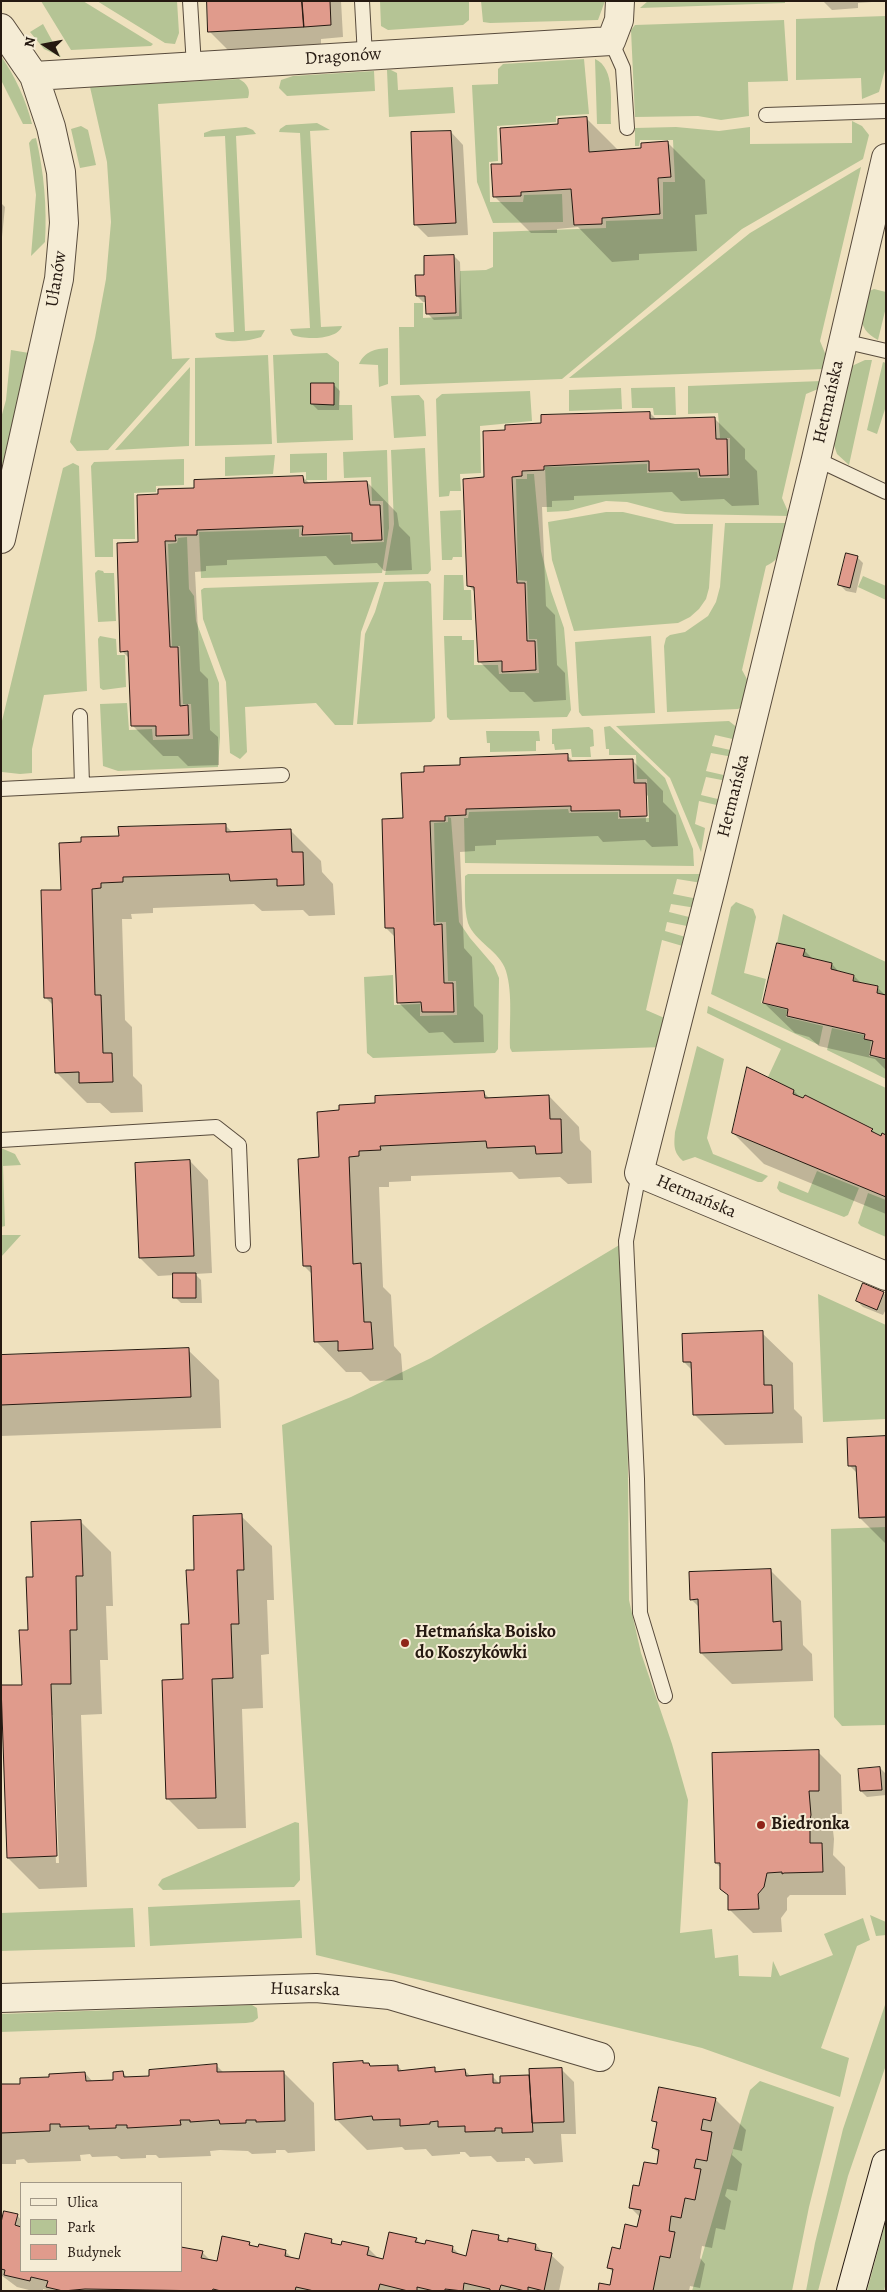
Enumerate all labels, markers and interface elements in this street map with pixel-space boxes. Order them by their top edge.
north arrow [20,20,70,70]
text: N [19,35,40,49]
street label: Dragonów [304,44,382,70]
street label: Ułanów [42,249,72,309]
street label: Hetmańska [809,358,849,446]
street label: Hetmańska [713,752,755,840]
street label: Hetmańska [653,1170,739,1224]
place label: Hetmańska Boisko do Koszykówki [415,1622,556,1665]
marker: Hetmańska Boisko do Koszykówki [399,1637,411,1649]
place label: Biedronka [771,1814,850,1836]
marker: Biedronka [755,1819,767,1831]
street label: Husarska [270,1979,340,2001]
legend [20,2182,182,2272]
text: Ulica [67,2192,98,2212]
text: Park [67,2217,95,2237]
text: Budynek [67,2242,121,2262]

